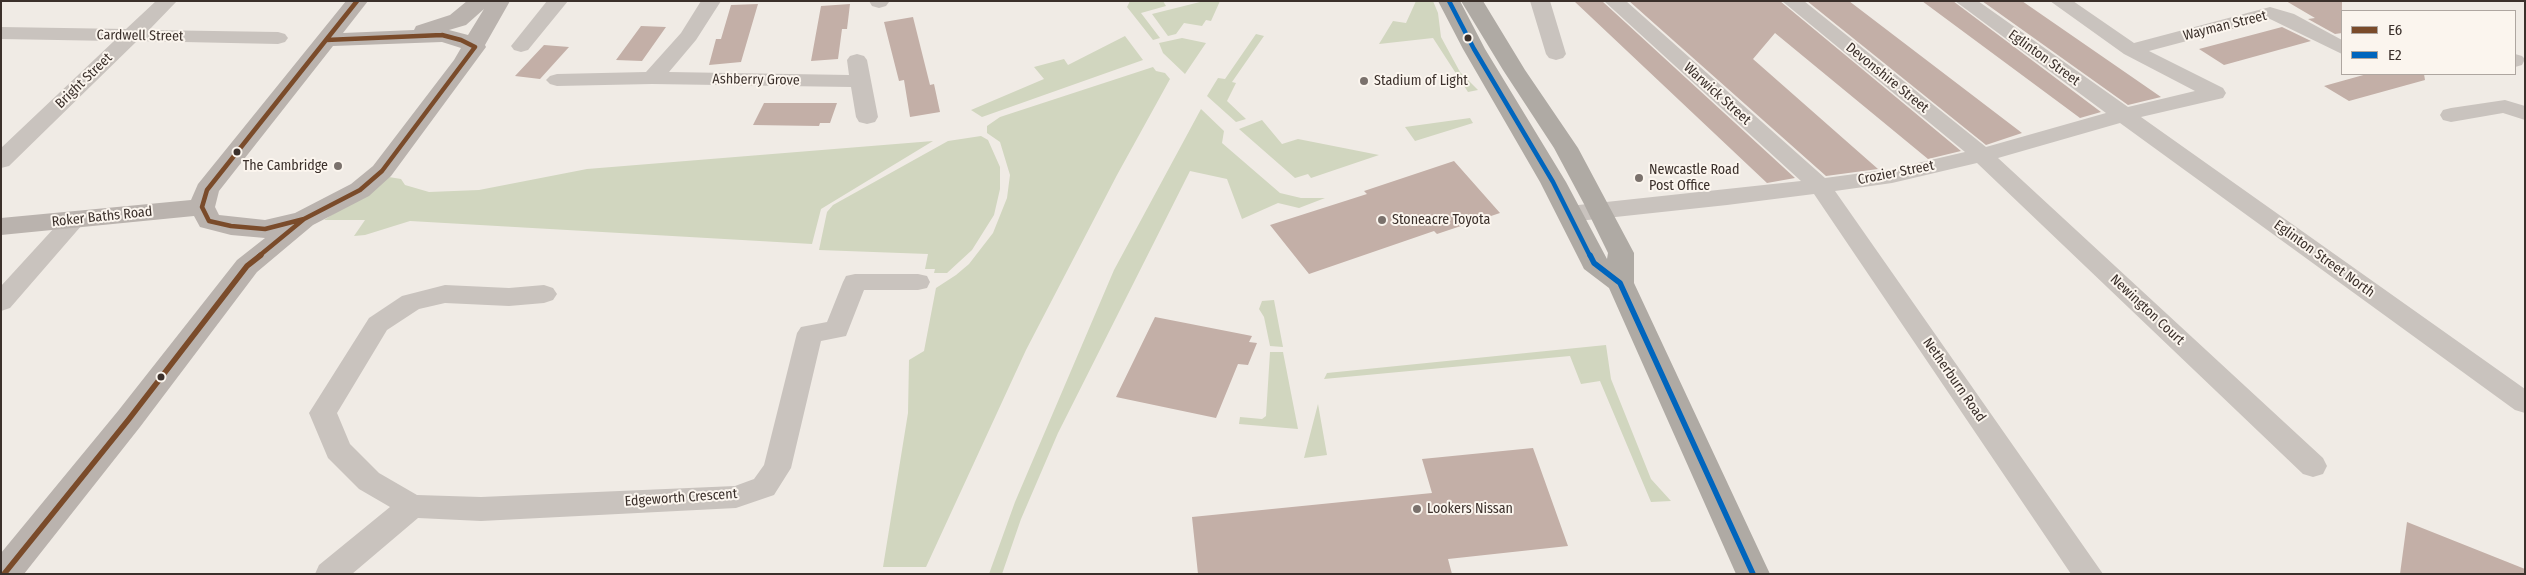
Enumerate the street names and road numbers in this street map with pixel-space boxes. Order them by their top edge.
street label: Wayman Street [2181,7,2269,45]
street label: Eglinton Street [2005,26,2083,90]
street label: Cardwell Street [96,27,184,45]
street label: Devonshire Street [1842,39,1932,117]
street label: Bright Street [52,50,116,112]
street label: Warwick Street [1680,59,1754,129]
street label: Ashberry Grove [712,71,800,89]
street label: Crozier Street [1856,157,1936,189]
street label: Roker Baths Road [51,203,153,231]
street label: Eglinton Street North [2270,217,2378,301]
street label: Newington Court [2106,271,2188,349]
street label: Netherburn Road [1919,335,1989,425]
street label: Edgeworth Crescent [624,486,738,510]

